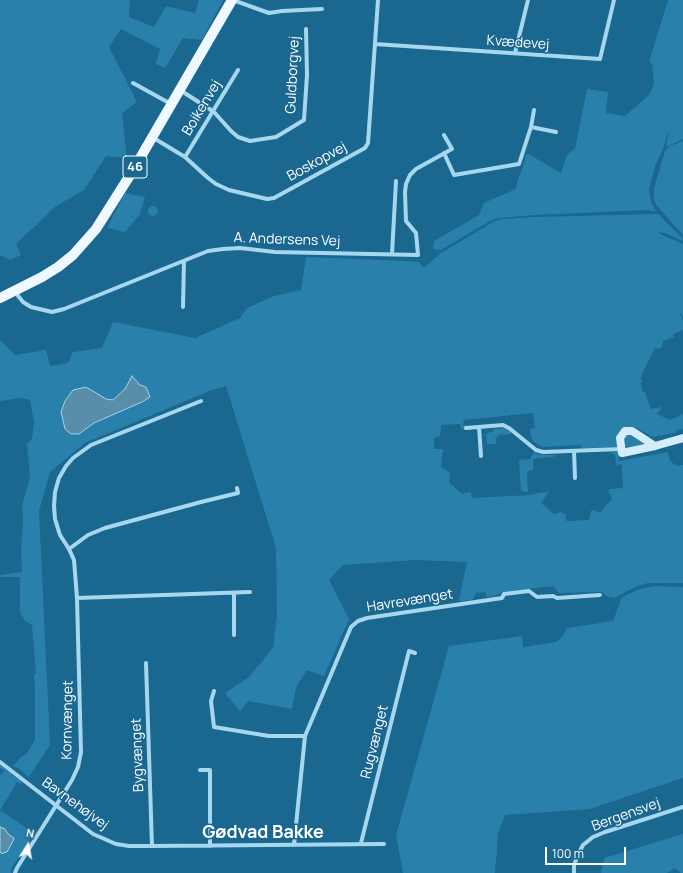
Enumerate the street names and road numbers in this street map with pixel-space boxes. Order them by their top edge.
street label: Kvædevej [486,32,550,54]
street label: Guldborgvej [283,36,303,114]
street label: Boikenvej [179,77,225,139]
street label: Boskopvej [284,139,350,185]
road number: 46 [123,156,147,178]
street label: A. Andersens Vej [233,230,341,250]
street label: Havrevænget [366,586,454,616]
street label: Kornvænget [59,680,77,760]
street label: Rugvænget [358,703,392,781]
street label: Bygvænget [128,718,148,792]
street label: Bavnehøjvej [38,774,112,834]
street label: Bergensvej [589,795,663,835]

